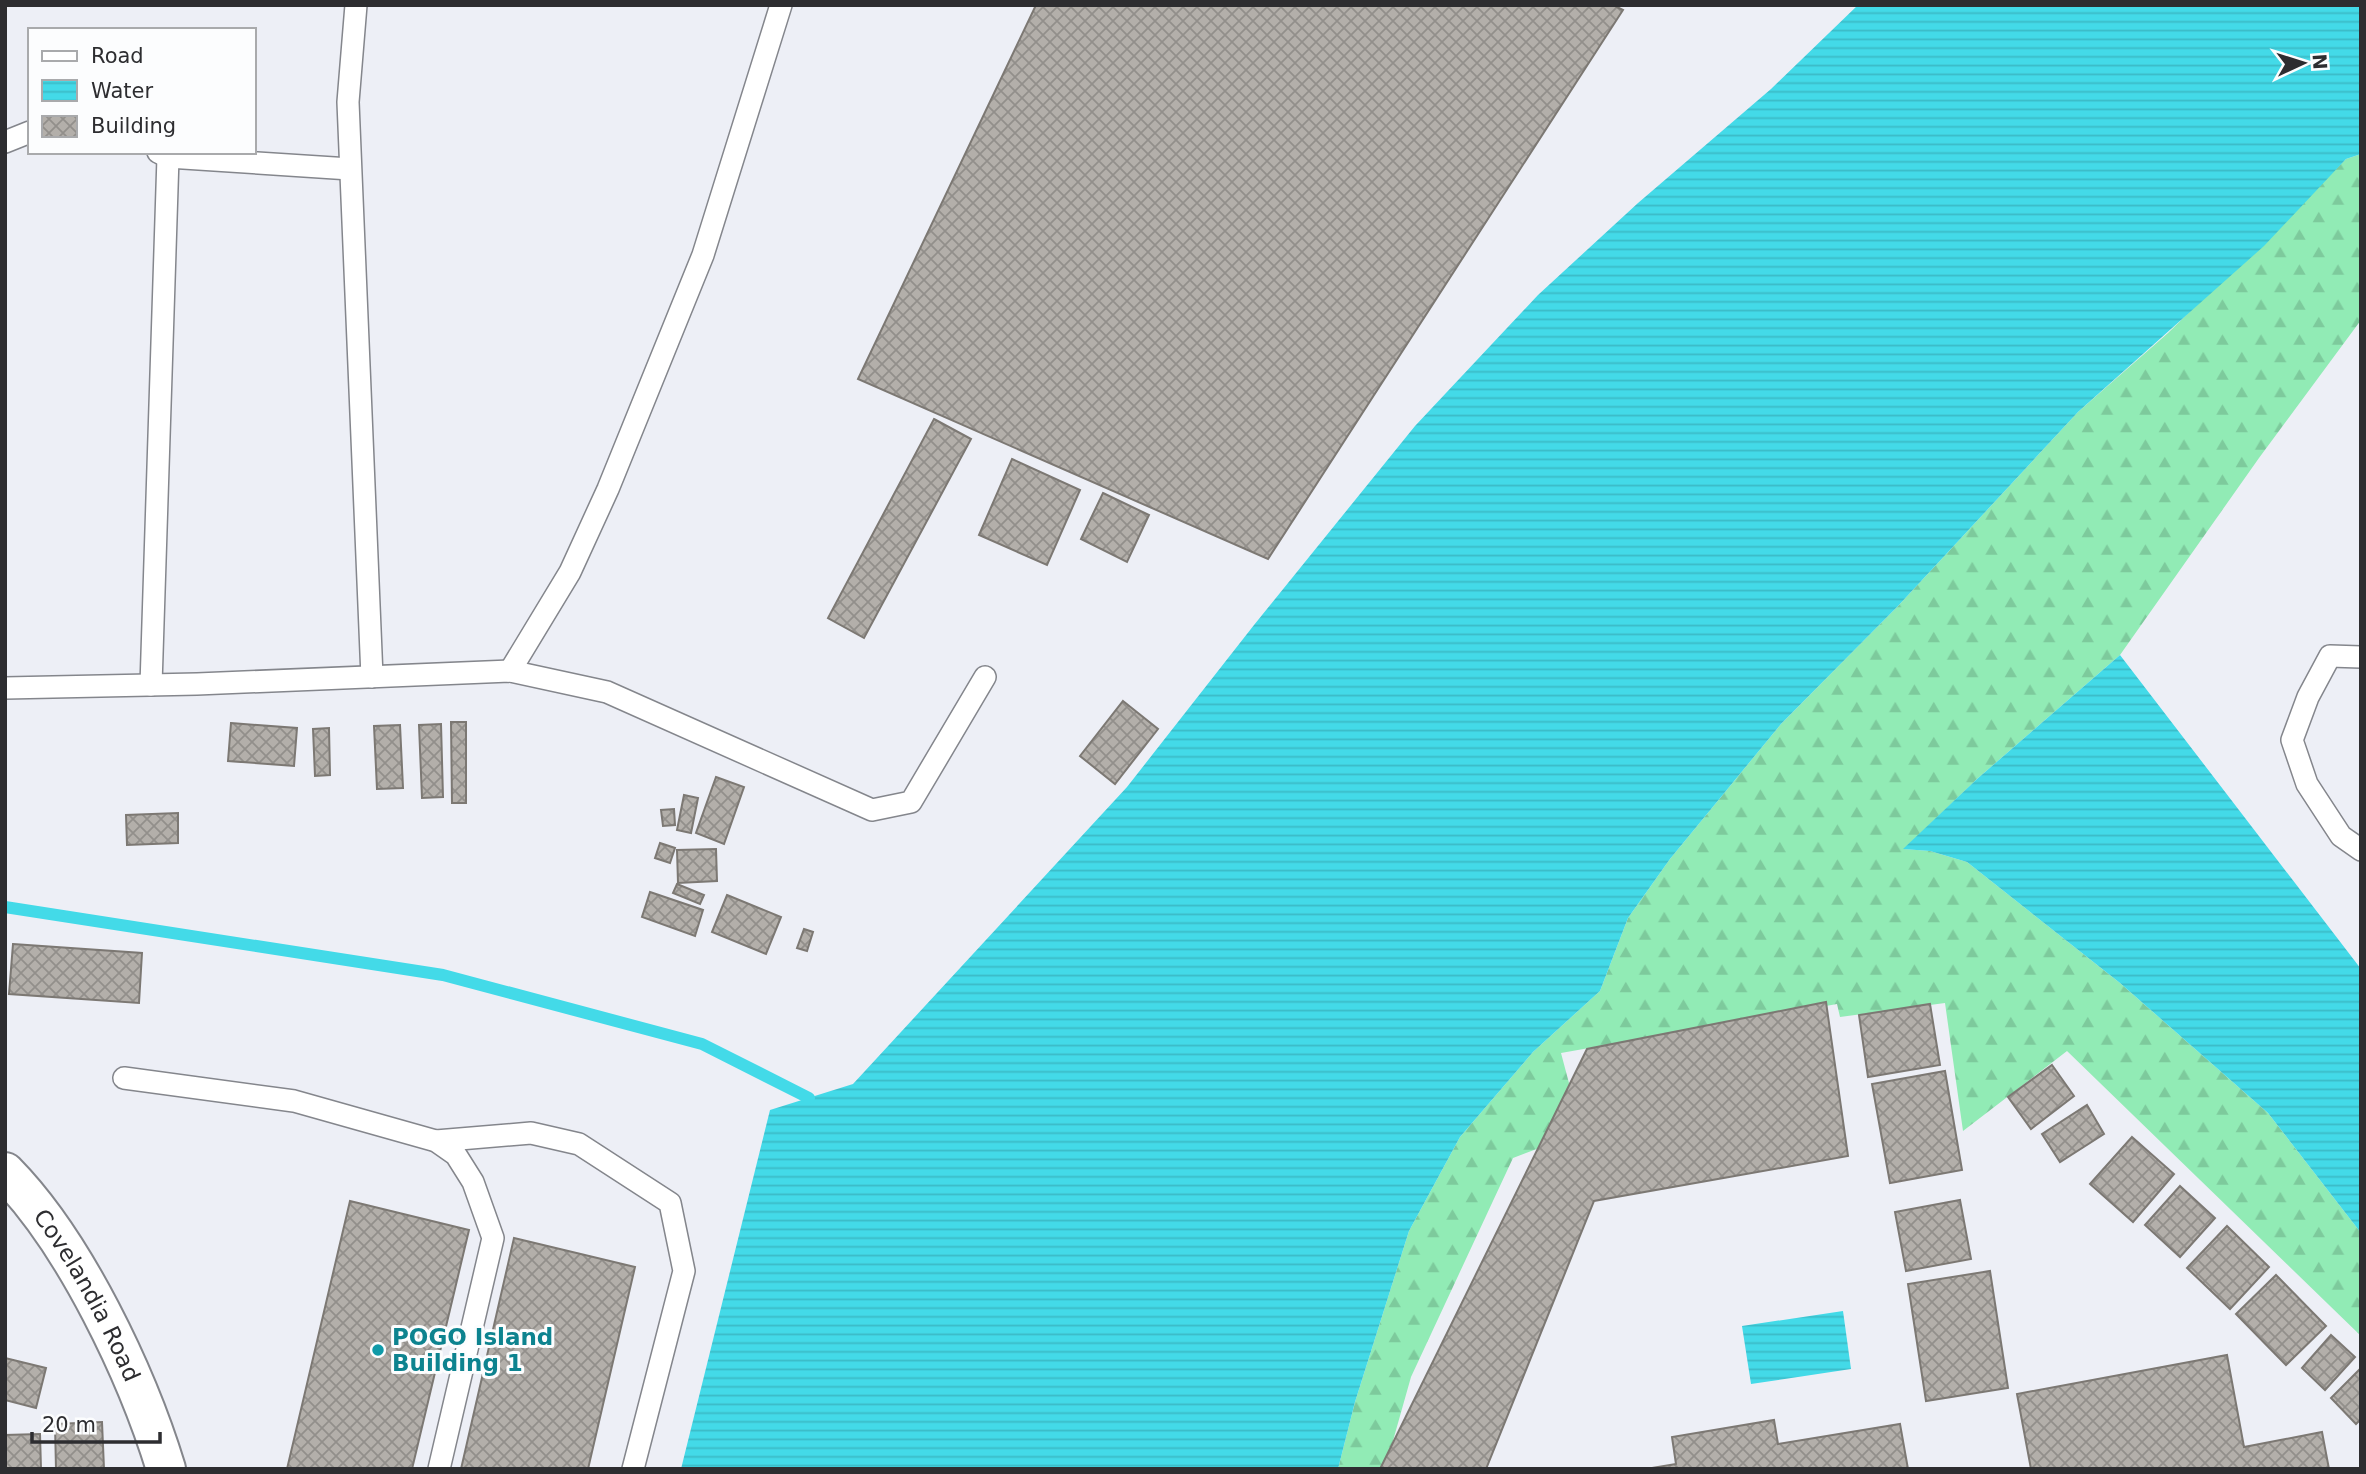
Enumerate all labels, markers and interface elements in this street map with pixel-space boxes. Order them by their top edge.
legend [28,28,256,154]
north arrow [2268,28,2338,98]
text: Road [91,44,144,68]
text: N [2308,53,2331,71]
text: Water [91,79,153,103]
text: Building [91,114,176,138]
street label: Covelandia Road [29,1204,145,1385]
place label: POGO Island Building 1 [392,1324,553,1376]
marker: POGO Island Building 1 [370,1342,386,1358]
scale bar [32,1400,159,1444]
text: 20 m [42,1413,96,1437]

